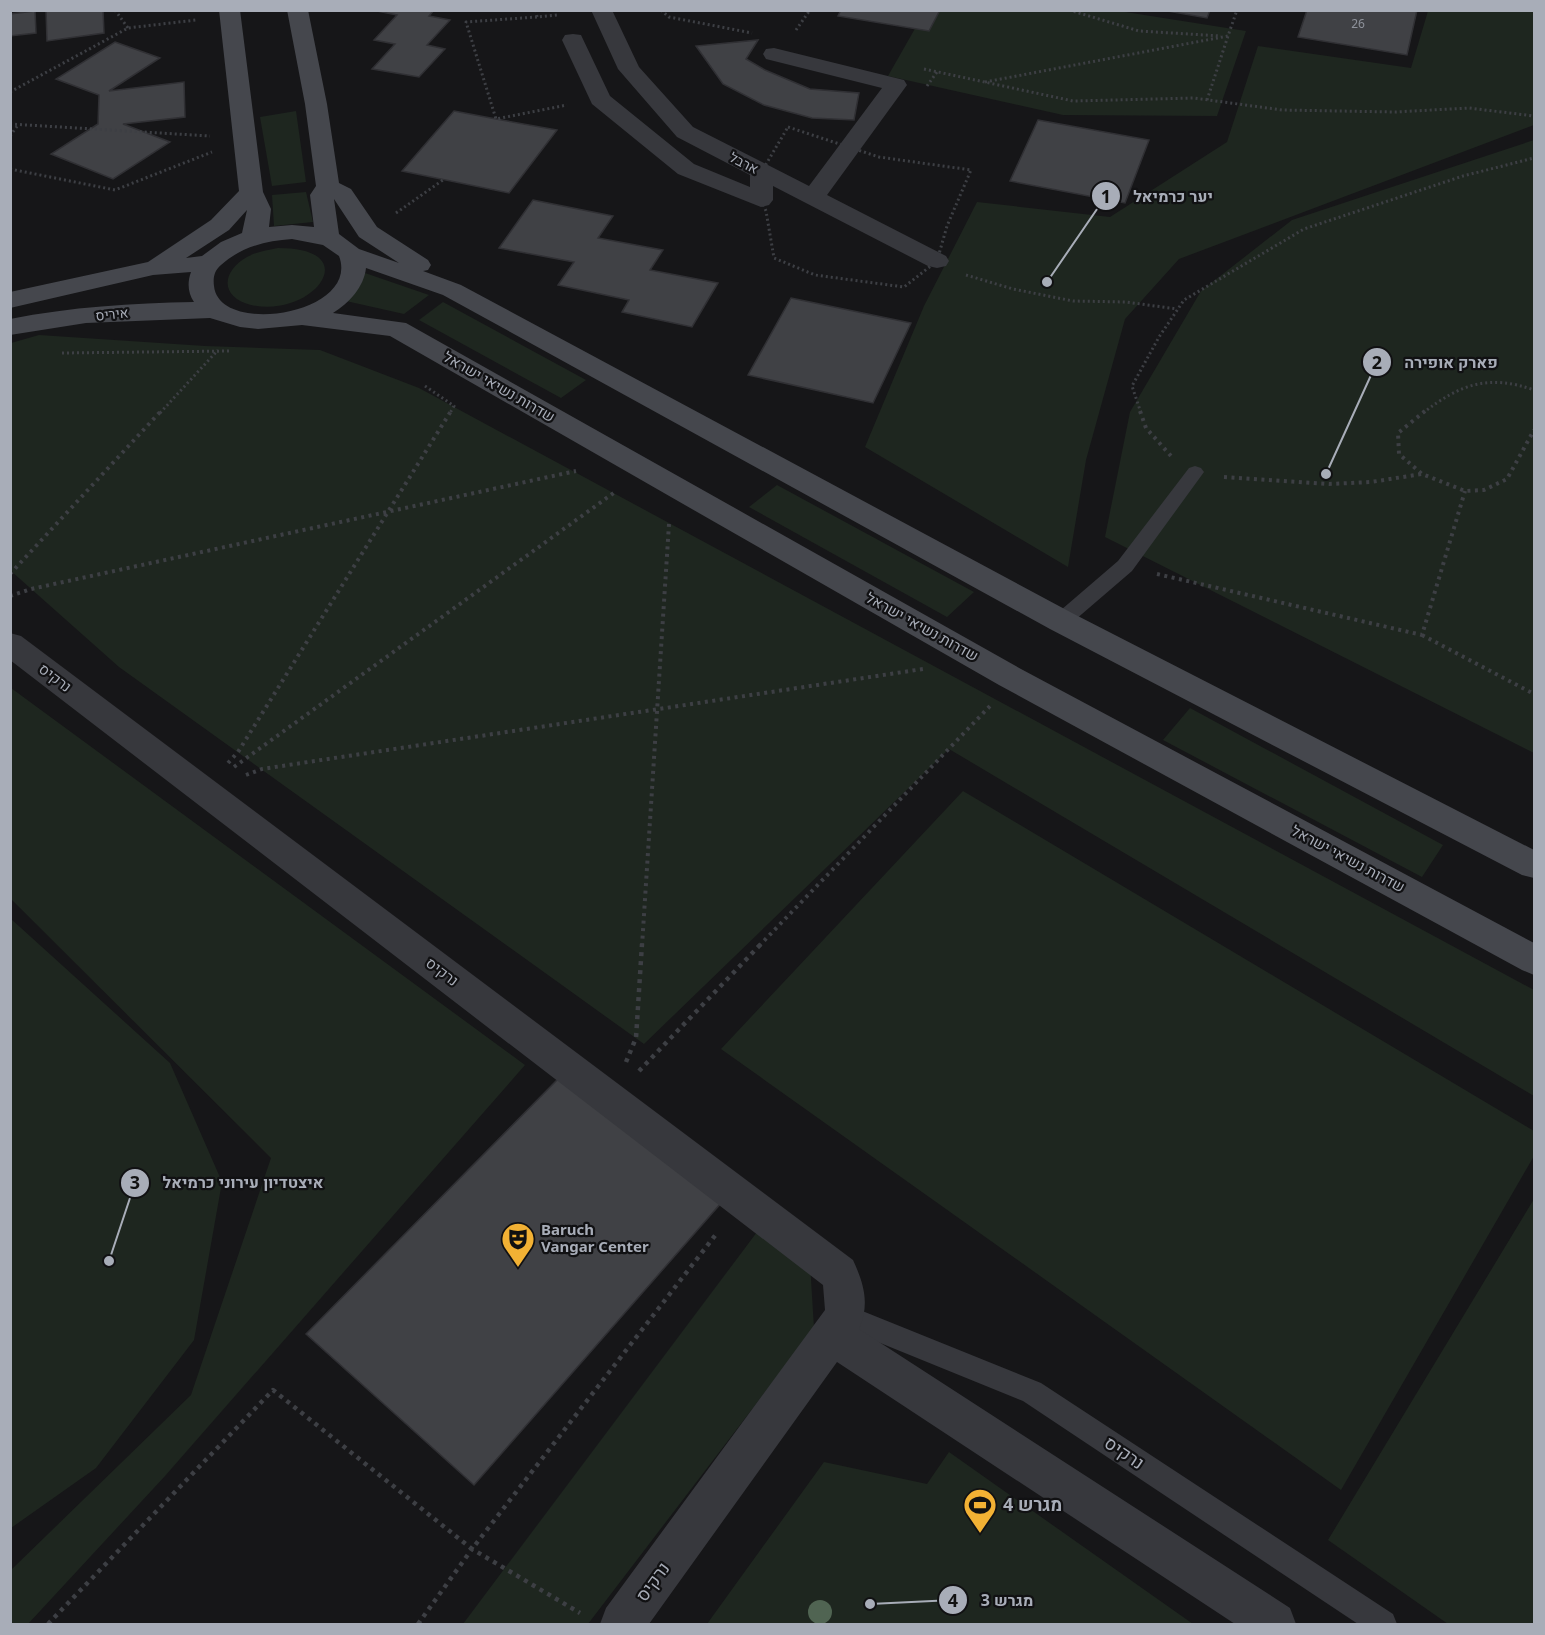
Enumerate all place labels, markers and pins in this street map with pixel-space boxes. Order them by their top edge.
callout: יער כרמיאל [1091,179,1225,213]
callout: פארק אופירה [1362,345,1510,379]
callout: איצטדיון עירוני כרמיאל [120,1166,335,1200]
place label: Baruch Vangar Center [541,1219,649,1256]
theatre icon: Baruch Vangar Center [500,1221,536,1268]
sports icon: מגרש 4 [962,1487,998,1534]
place label: מגרש 4 [1003,1492,1062,1516]
callout: מגרש 3 [938,1583,1045,1617]

